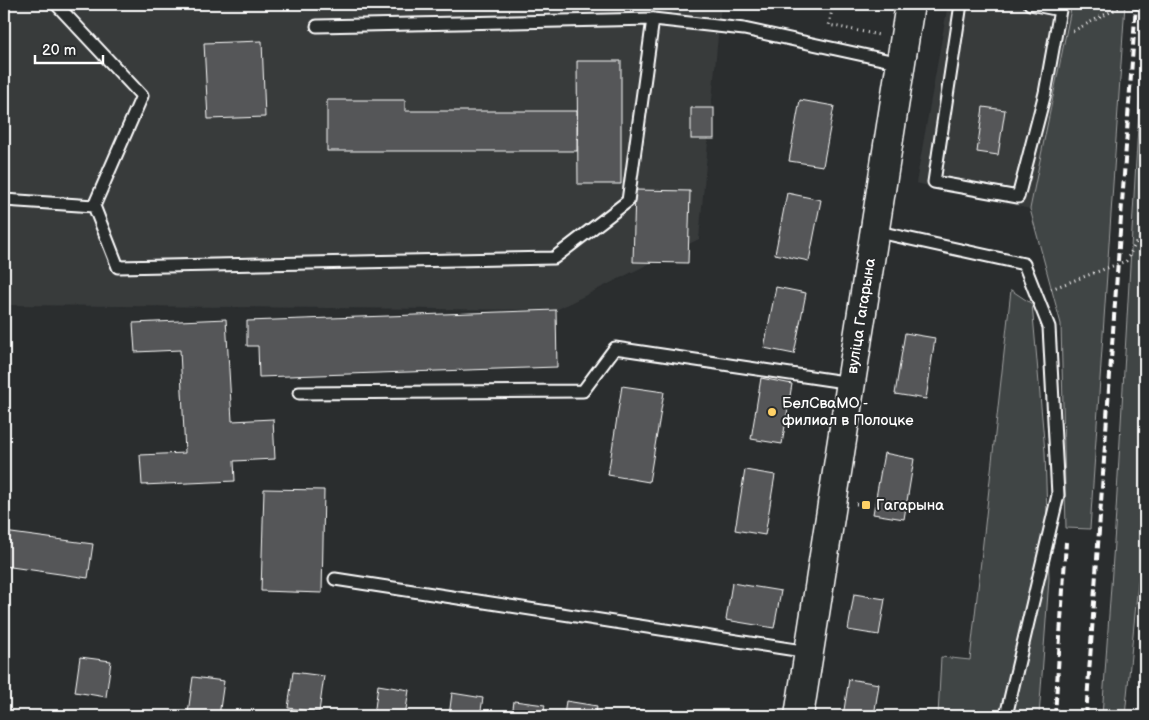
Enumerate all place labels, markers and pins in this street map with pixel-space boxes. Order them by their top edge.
place label: БелСваМО - филиал в Полоцке [782,394,914,430]
marker: БелСваМО - филиал в Полоцке [766,406,778,418]
place label: Гагарына [876,496,944,515]
marker: Гагарына [860,499,872,511]

